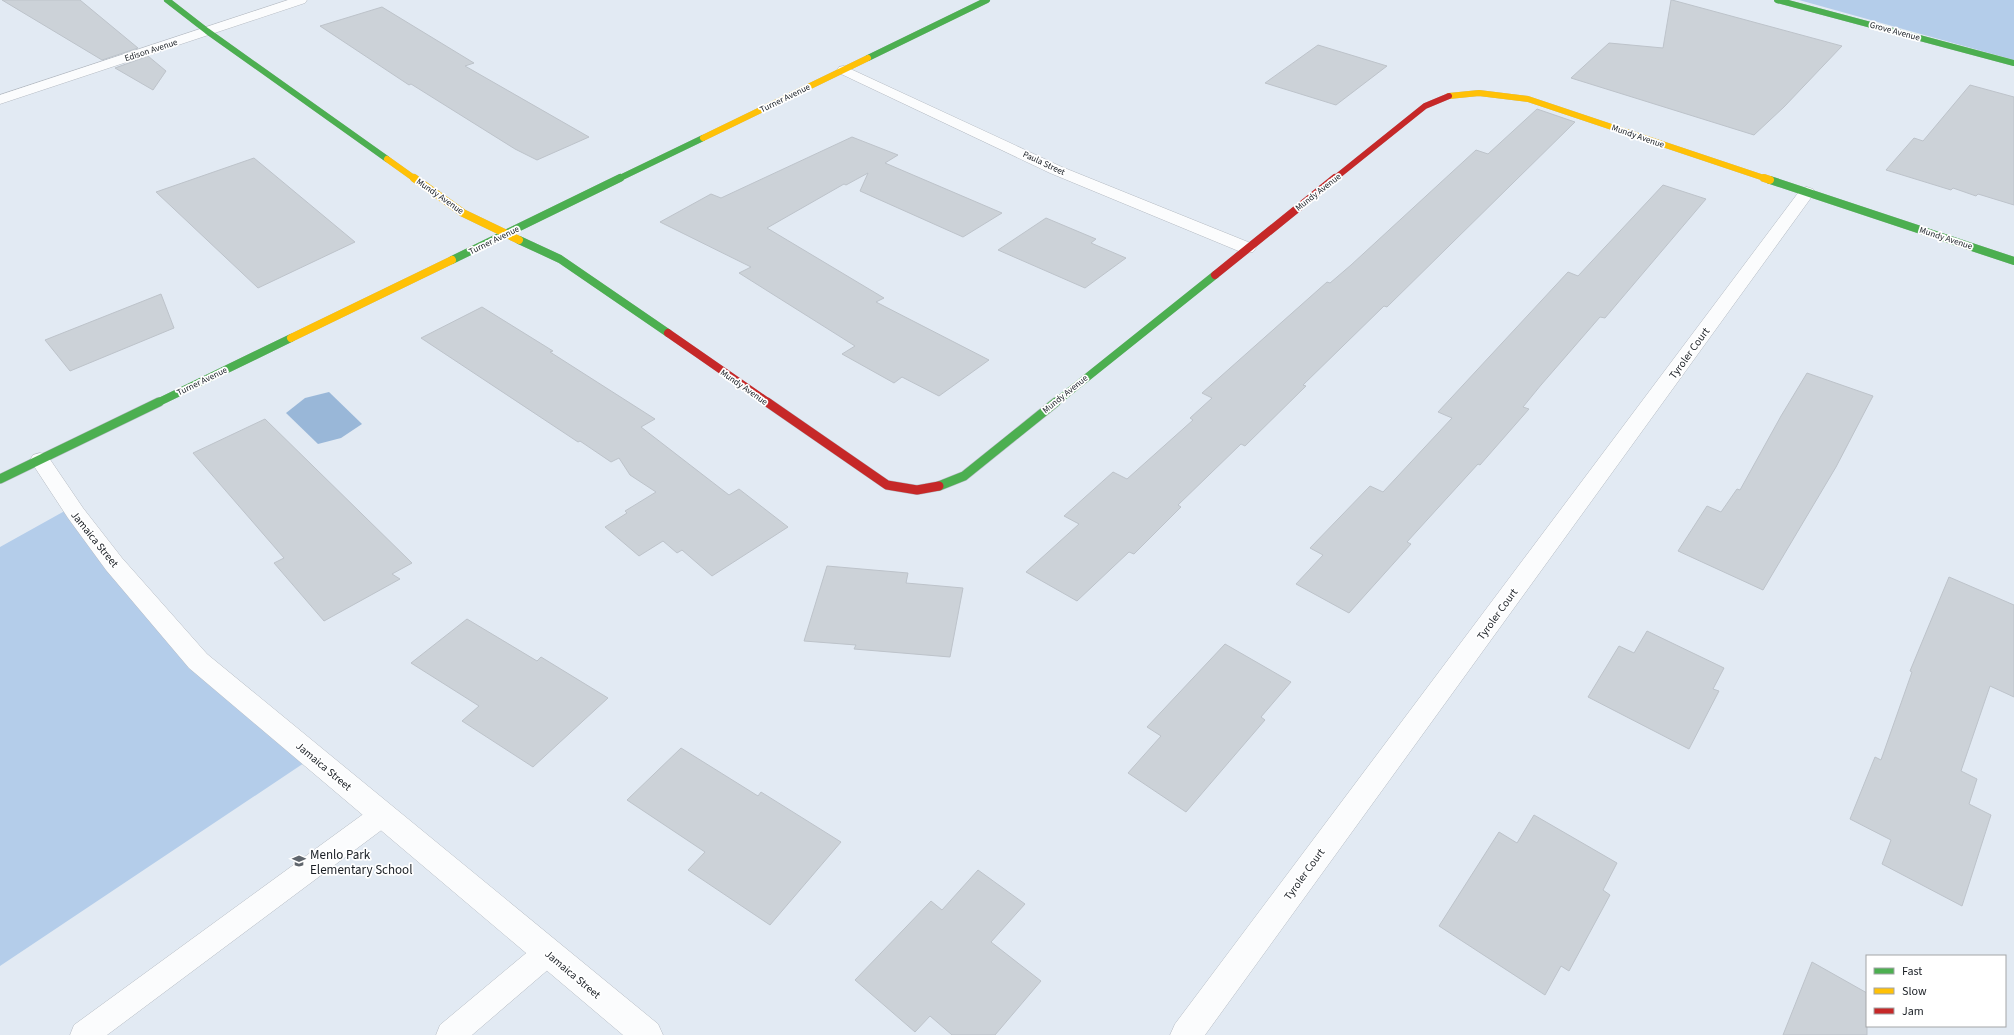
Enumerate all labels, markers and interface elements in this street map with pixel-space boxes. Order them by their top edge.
street label: Grove Avenue [1868,19,1922,45]
street label: Edison Avenue [123,36,180,65]
street label: Turner Avenue [758,80,813,116]
street label: Mundy Avenue [1610,121,1667,152]
street label: Paula Street [1021,148,1067,179]
street label: Mundy Avenue [1293,170,1344,214]
street label: Mundy Avenue [413,175,466,218]
street label: Turner Avenue [467,222,522,258]
street label: Mundy Avenue [1918,224,1975,253]
street label: Tyroler Court [1666,324,1713,382]
street label: Turner Avenue [175,363,230,399]
street label: Mundy Avenue [717,366,770,409]
street label: Mundy Avenue [1040,372,1091,417]
street label: Jamaica Street [67,508,122,571]
street label: Tyroler Court [1474,585,1521,643]
street label: Jamaica Street [293,739,355,794]
street label: Tyroler Court [1281,845,1328,903]
place label: Menlo Park Elementary School [310,846,412,879]
school or university icon: Menlo Park Elementary School [291,853,307,869]
street label: Jamaica Street [542,947,604,1002]
legend [1866,955,2006,1027]
text: Fast [1902,963,1922,980]
text: Slow [1902,983,1927,1000]
text: Jam [1902,1003,1924,1020]

